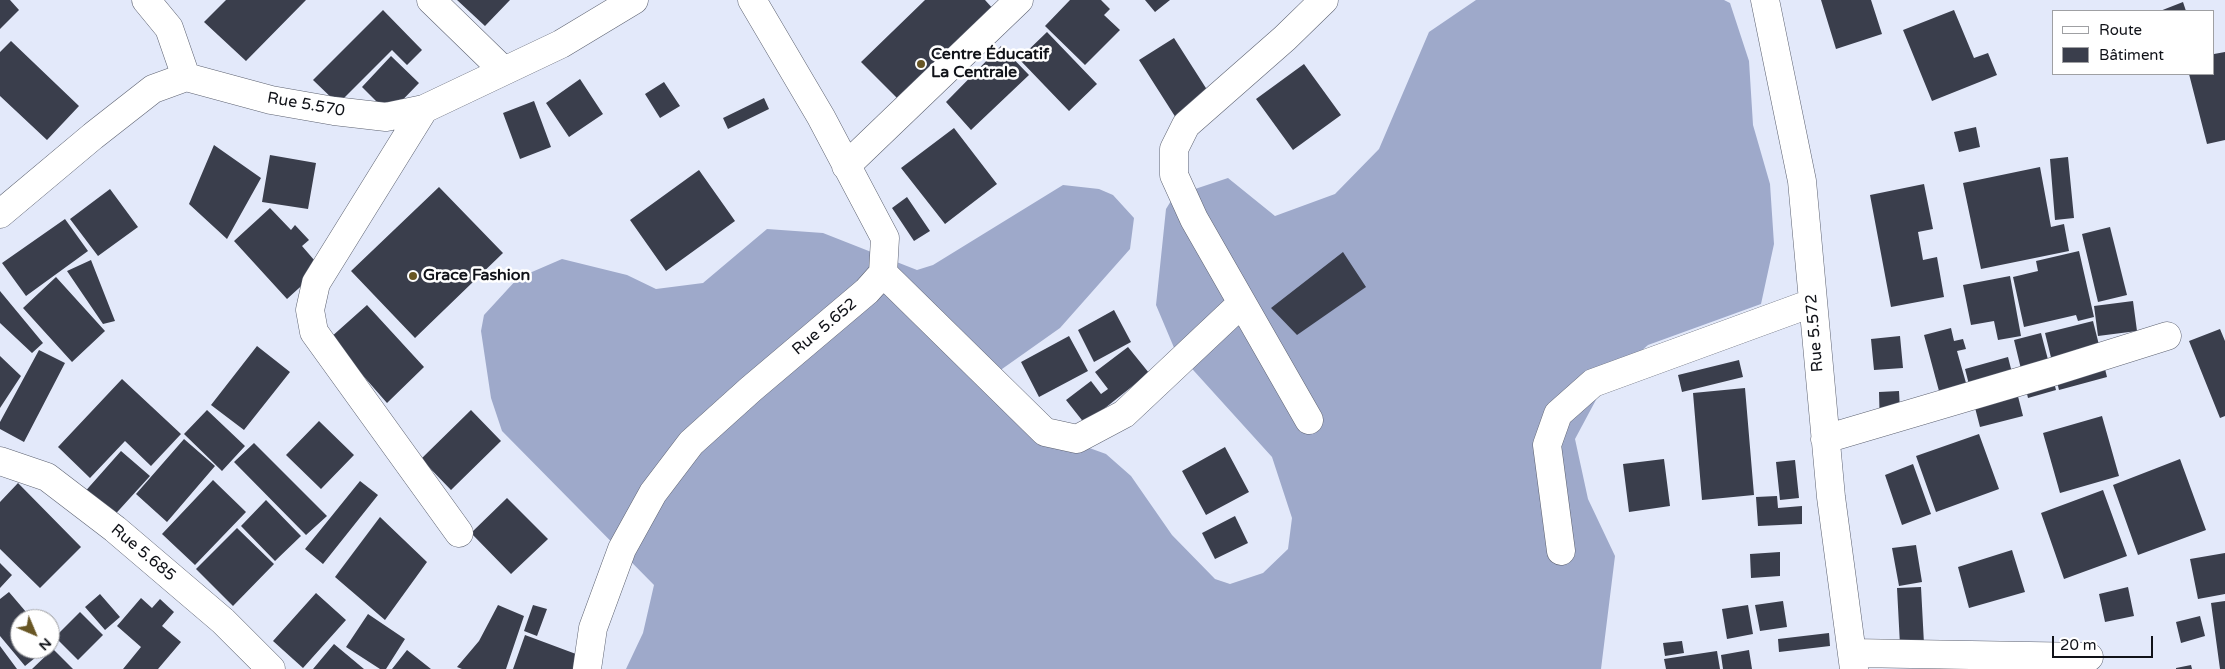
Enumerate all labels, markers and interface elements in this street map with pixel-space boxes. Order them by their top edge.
legend [2052,10,2215,75]
text: Route [2099,21,2142,39]
place label: Centre Éducatif La Centrale [931,45,1049,83]
text: Bâtiment [2099,46,2164,64]
marker: Centre Éducatif La Centrale [915,58,927,70]
street label: Rue 5.570 [266,89,346,121]
place label: Grace Fashion [423,266,530,286]
marker: Grace Fashion [407,270,419,282]
street label: Rue 5.572 [1802,293,1828,373]
street label: Rue 5.652 [789,294,861,360]
street label: Rue 5.685 [107,520,179,586]
north arrow [10,609,60,659]
scale bar [2055,626,2156,658]
text: N [35,634,55,654]
text: 20 m [2060,636,2097,654]

